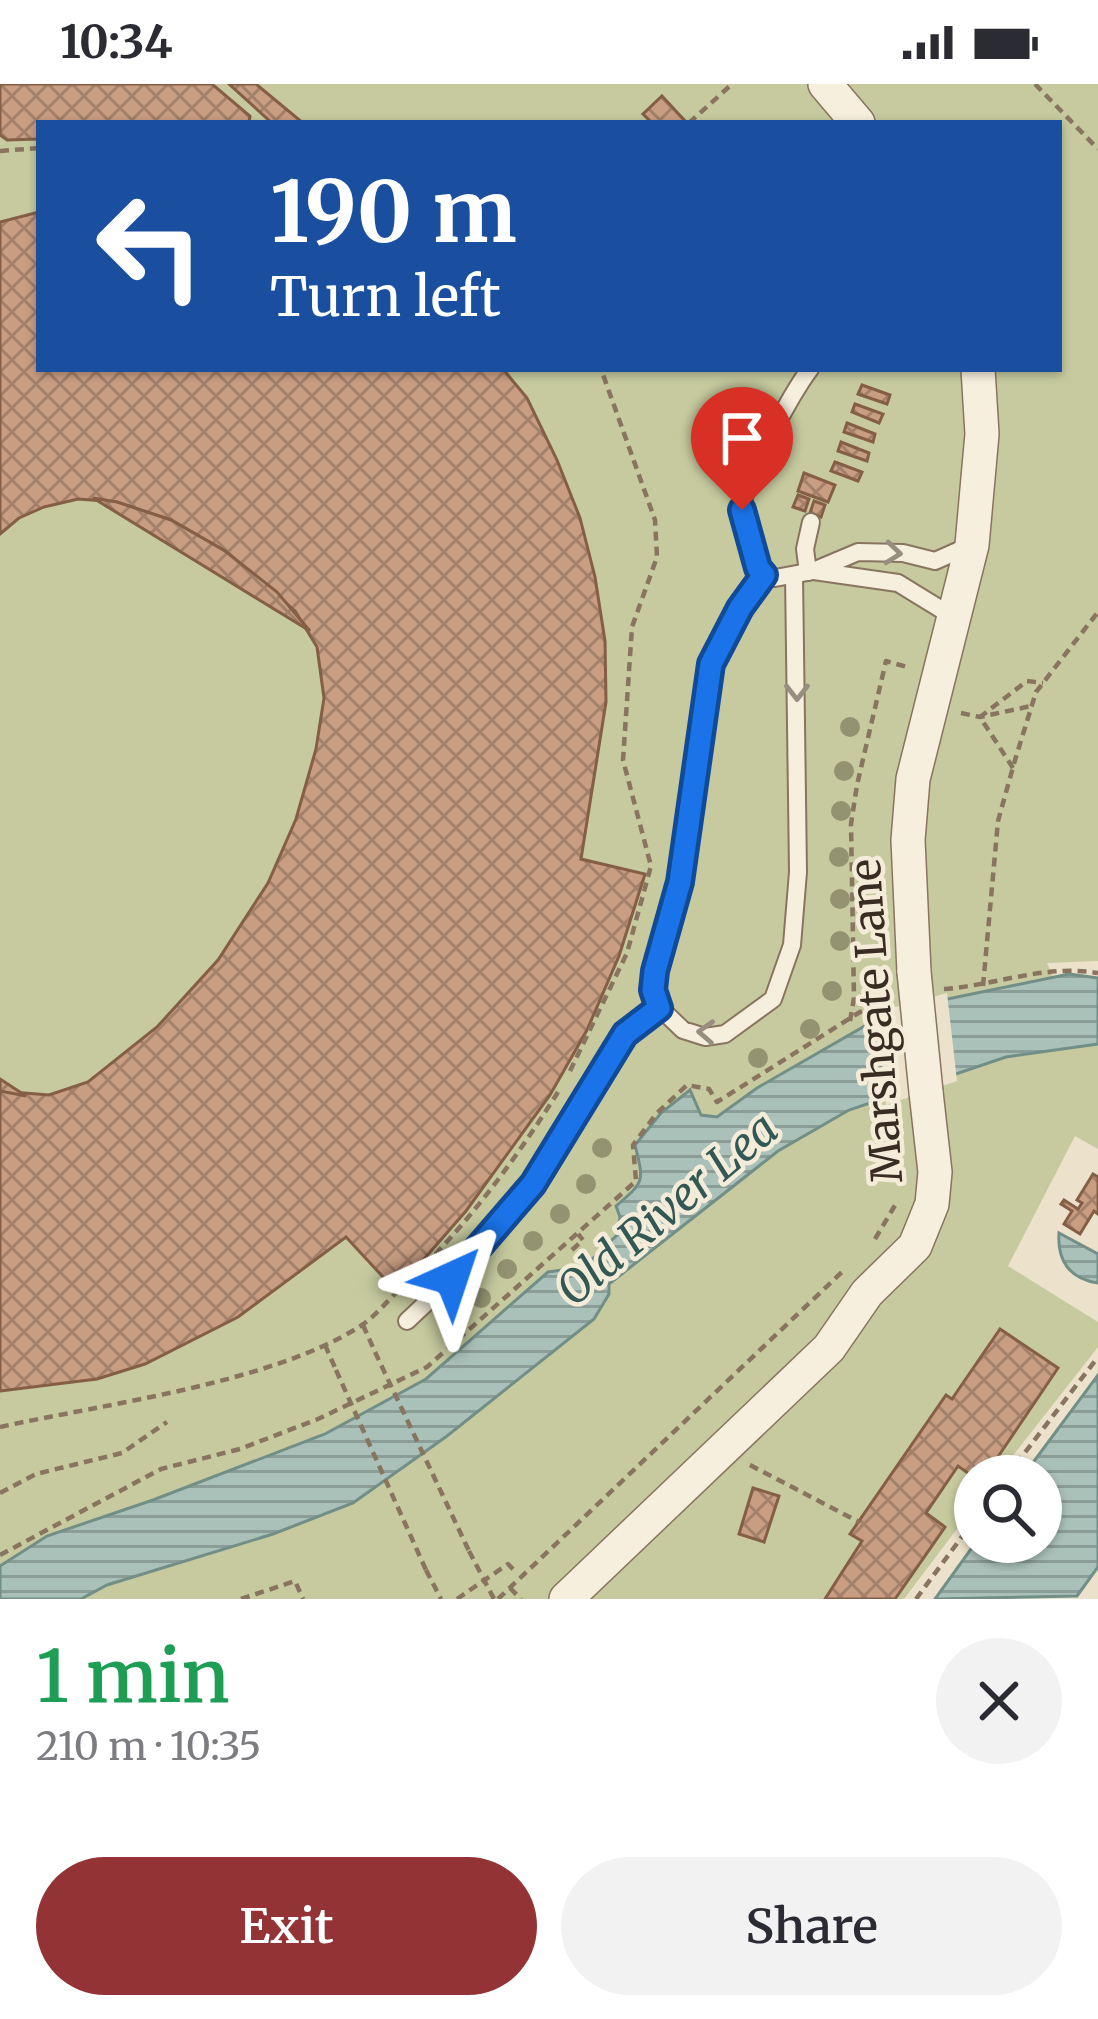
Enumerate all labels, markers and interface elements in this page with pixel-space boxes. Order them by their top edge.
text: 10:34 [60,14,173,70]
text: 190 m [270,159,517,265]
icon: left [72,168,228,324]
text: Turn left [270,263,501,331]
pin [691,387,793,510]
icon: arrive [709,405,775,471]
one-way arrow [883,540,902,566]
one-way arrow [784,684,810,702]
street label: Marshgate Lane [839,857,914,1185]
one-way arrow [697,1019,715,1045]
water label: Old River Lea [545,1100,789,1318]
position arrow [389,1215,515,1341]
map controls [954,1455,1062,1563]
button: search [954,1455,1062,1563]
text: 1 min [36,1631,230,1722]
button: close [936,1638,1062,1764]
text: 210 m · 10:35 [36,1722,261,1771]
button: Exit [36,1857,537,1995]
button: Share [561,1857,1062,1995]

